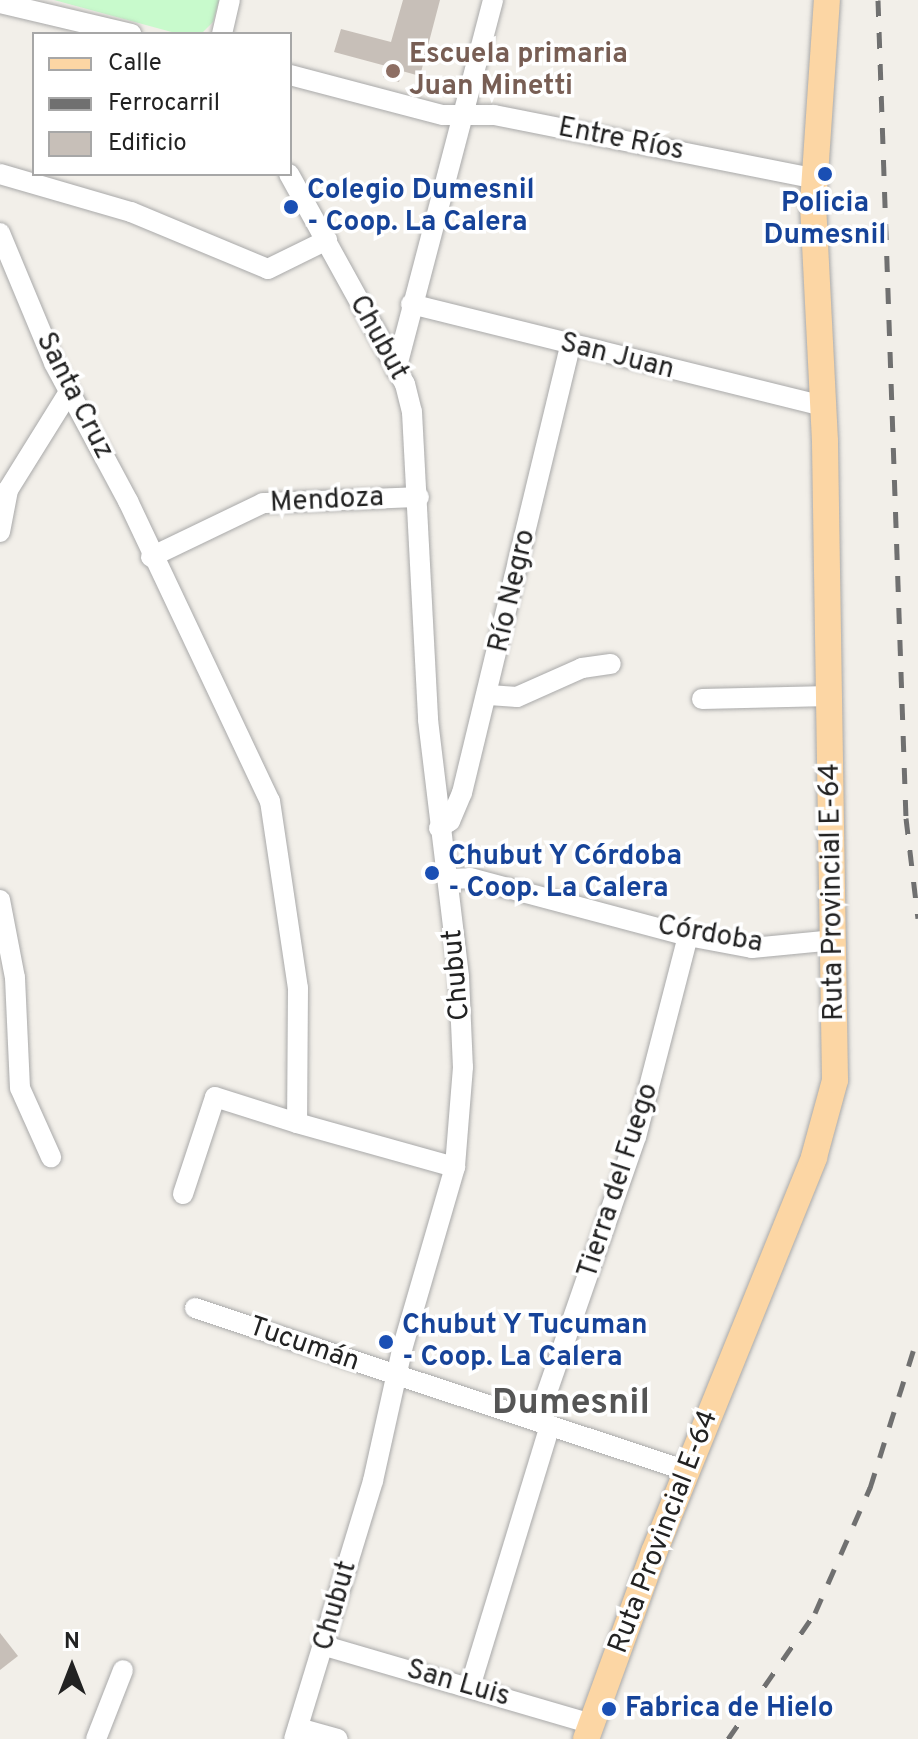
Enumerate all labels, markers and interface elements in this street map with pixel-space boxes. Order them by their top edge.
legend [32,32,292,176]
place label: Escuela primaria Juan Minetti [409,38,628,104]
text: Calle [108,49,162,79]
marker: Escuela primaria Juan Minetti [384,62,402,80]
text: Ferrocarril [108,89,220,119]
street label: Entre Ríos [555,111,687,169]
text: Edificio [108,129,187,159]
marker: Policia Dumesnil [816,165,834,183]
place label: Colegio Dumesnil - Coop. La Calera [307,174,535,240]
place label: Policia Dumesnil [764,187,886,253]
marker: Colegio Dumesnil - Coop. La Calera [282,198,300,216]
street label: Chubut [341,290,415,386]
street label: Santa Cruz [28,327,120,465]
street label: San Juan [557,327,677,387]
street label: Mendoza [269,481,385,521]
street label: Río Negro [483,526,543,656]
street label: Ruta Provincial E-64 [814,763,852,1021]
place label: Chubut Y Córdoba - Coop. La Calera [448,840,684,906]
marker: Chubut Y Córdoba - Coop. La Calera [423,864,441,882]
street label: Córdoba [655,909,765,961]
street label: Chubut [436,928,478,1022]
street label: Tierra del Fuego [572,1079,666,1283]
place label: Chubut Y Tucuman - Coop. La Calera [402,1309,650,1375]
street label: Tucumán [244,1310,364,1380]
marker: Chubut Y Tucuman - Coop. La Calera [377,1333,395,1351]
district label: Dumesnil [492,1383,650,1427]
street label: Ruta Provincial E-64 [602,1406,726,1658]
street label: Chubut [307,1557,365,1655]
north arrow [32,1627,112,1707]
text: N [64,1629,80,1656]
street label: San Luis [402,1653,514,1715]
place label: Fabrica de Hielo [625,1692,834,1726]
marker: Fabrica de Hielo [600,1700,618,1718]

